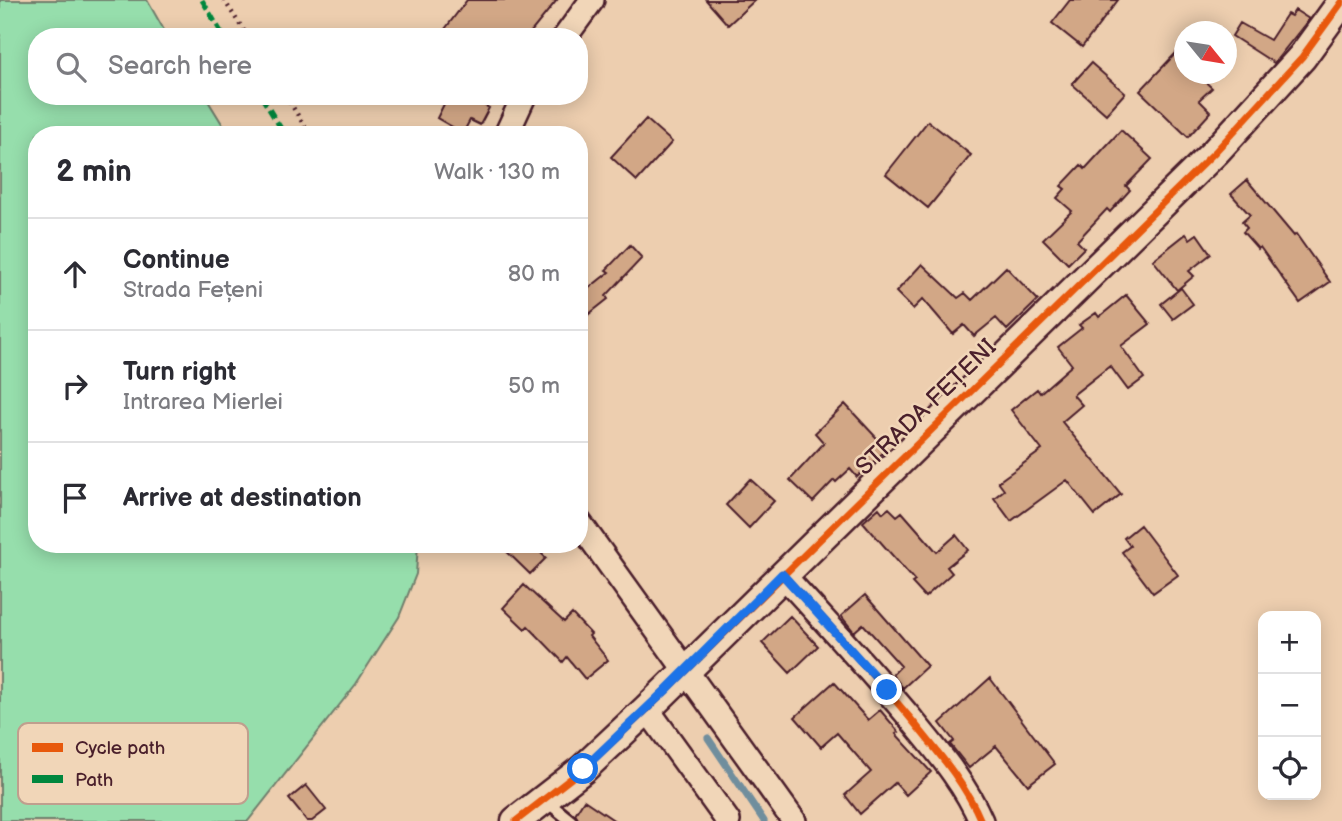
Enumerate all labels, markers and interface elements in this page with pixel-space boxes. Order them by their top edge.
north arrow [1174,21,1237,84]
search box [28,28,588,105]
icon: search [52,48,90,86]
text: Search here [108,51,252,82]
text: 2 min [56,154,132,190]
text: Walk · 130 m [434,158,560,186]
text: Continue [123,245,230,276]
icon: ahead [56,255,94,293]
text: 80 m [508,260,560,288]
text: Strada Fețeni [123,276,263,304]
street label: STRADA FEȚENI [850,333,1002,481]
text: Turn right [123,357,236,388]
icon: right [56,367,94,405]
text: 50 m [508,372,560,400]
text: Intrarea Mierlei [123,388,283,416]
icon: arrive [56,479,94,517]
text: Arrive at destination [123,483,362,514]
map controls [1258,611,1321,800]
button: + [1258,611,1321,674]
route end [871,674,902,705]
button: − [1258,674,1321,737]
legend [18,723,248,804]
text: Cycle path [75,737,165,760]
button: locate [1258,737,1321,800]
route start [567,753,598,784]
text: Path [75,769,113,792]

